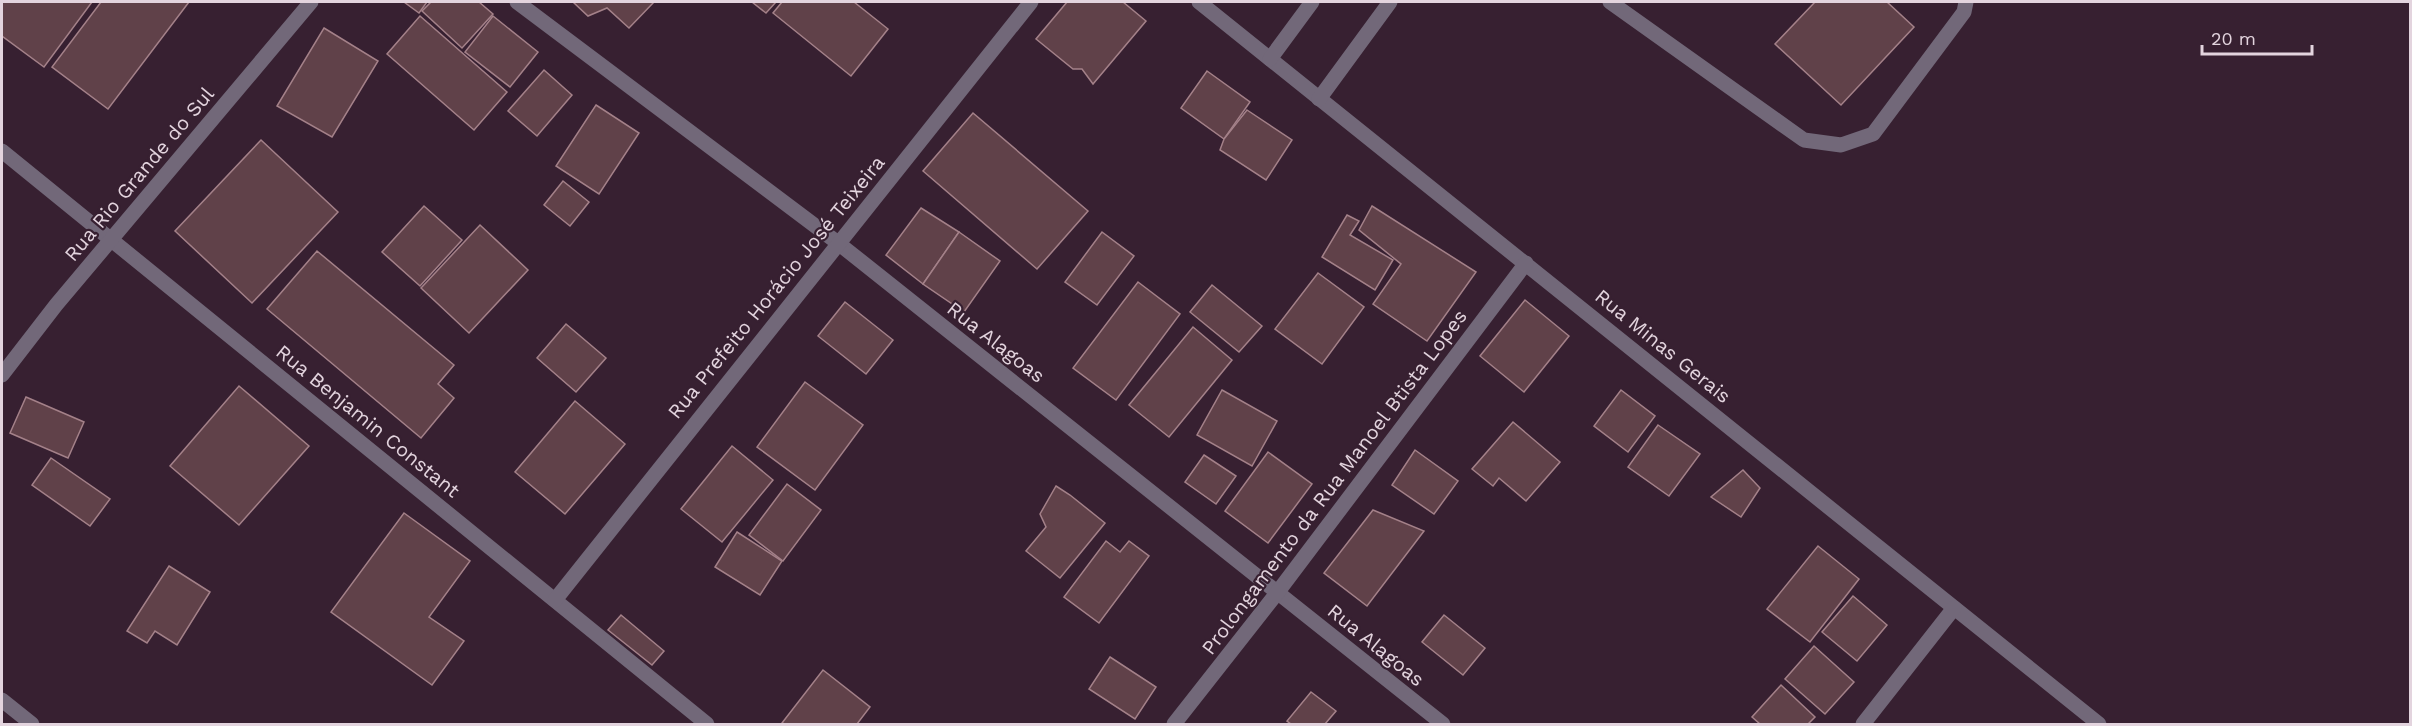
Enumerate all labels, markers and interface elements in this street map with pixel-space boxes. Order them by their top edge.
scale bar [2202,18,2312,56]
text: 20 m [2211,28,2256,49]
street label: Rua Rio Grande do Sul [59,82,219,266]
street label: Rua Prefeito Horácio José Teixeira [662,151,890,423]
street label: Rua Minas Gerais [1590,284,1736,408]
street label: Rua Alagoas [942,296,1050,388]
street label: Prolongamento da Rua Manoel Btista Lopes [1196,305,1472,659]
street label: Rua Benjamin Constant [271,340,465,503]
street label: Rua Alagoas [1323,599,1429,691]

